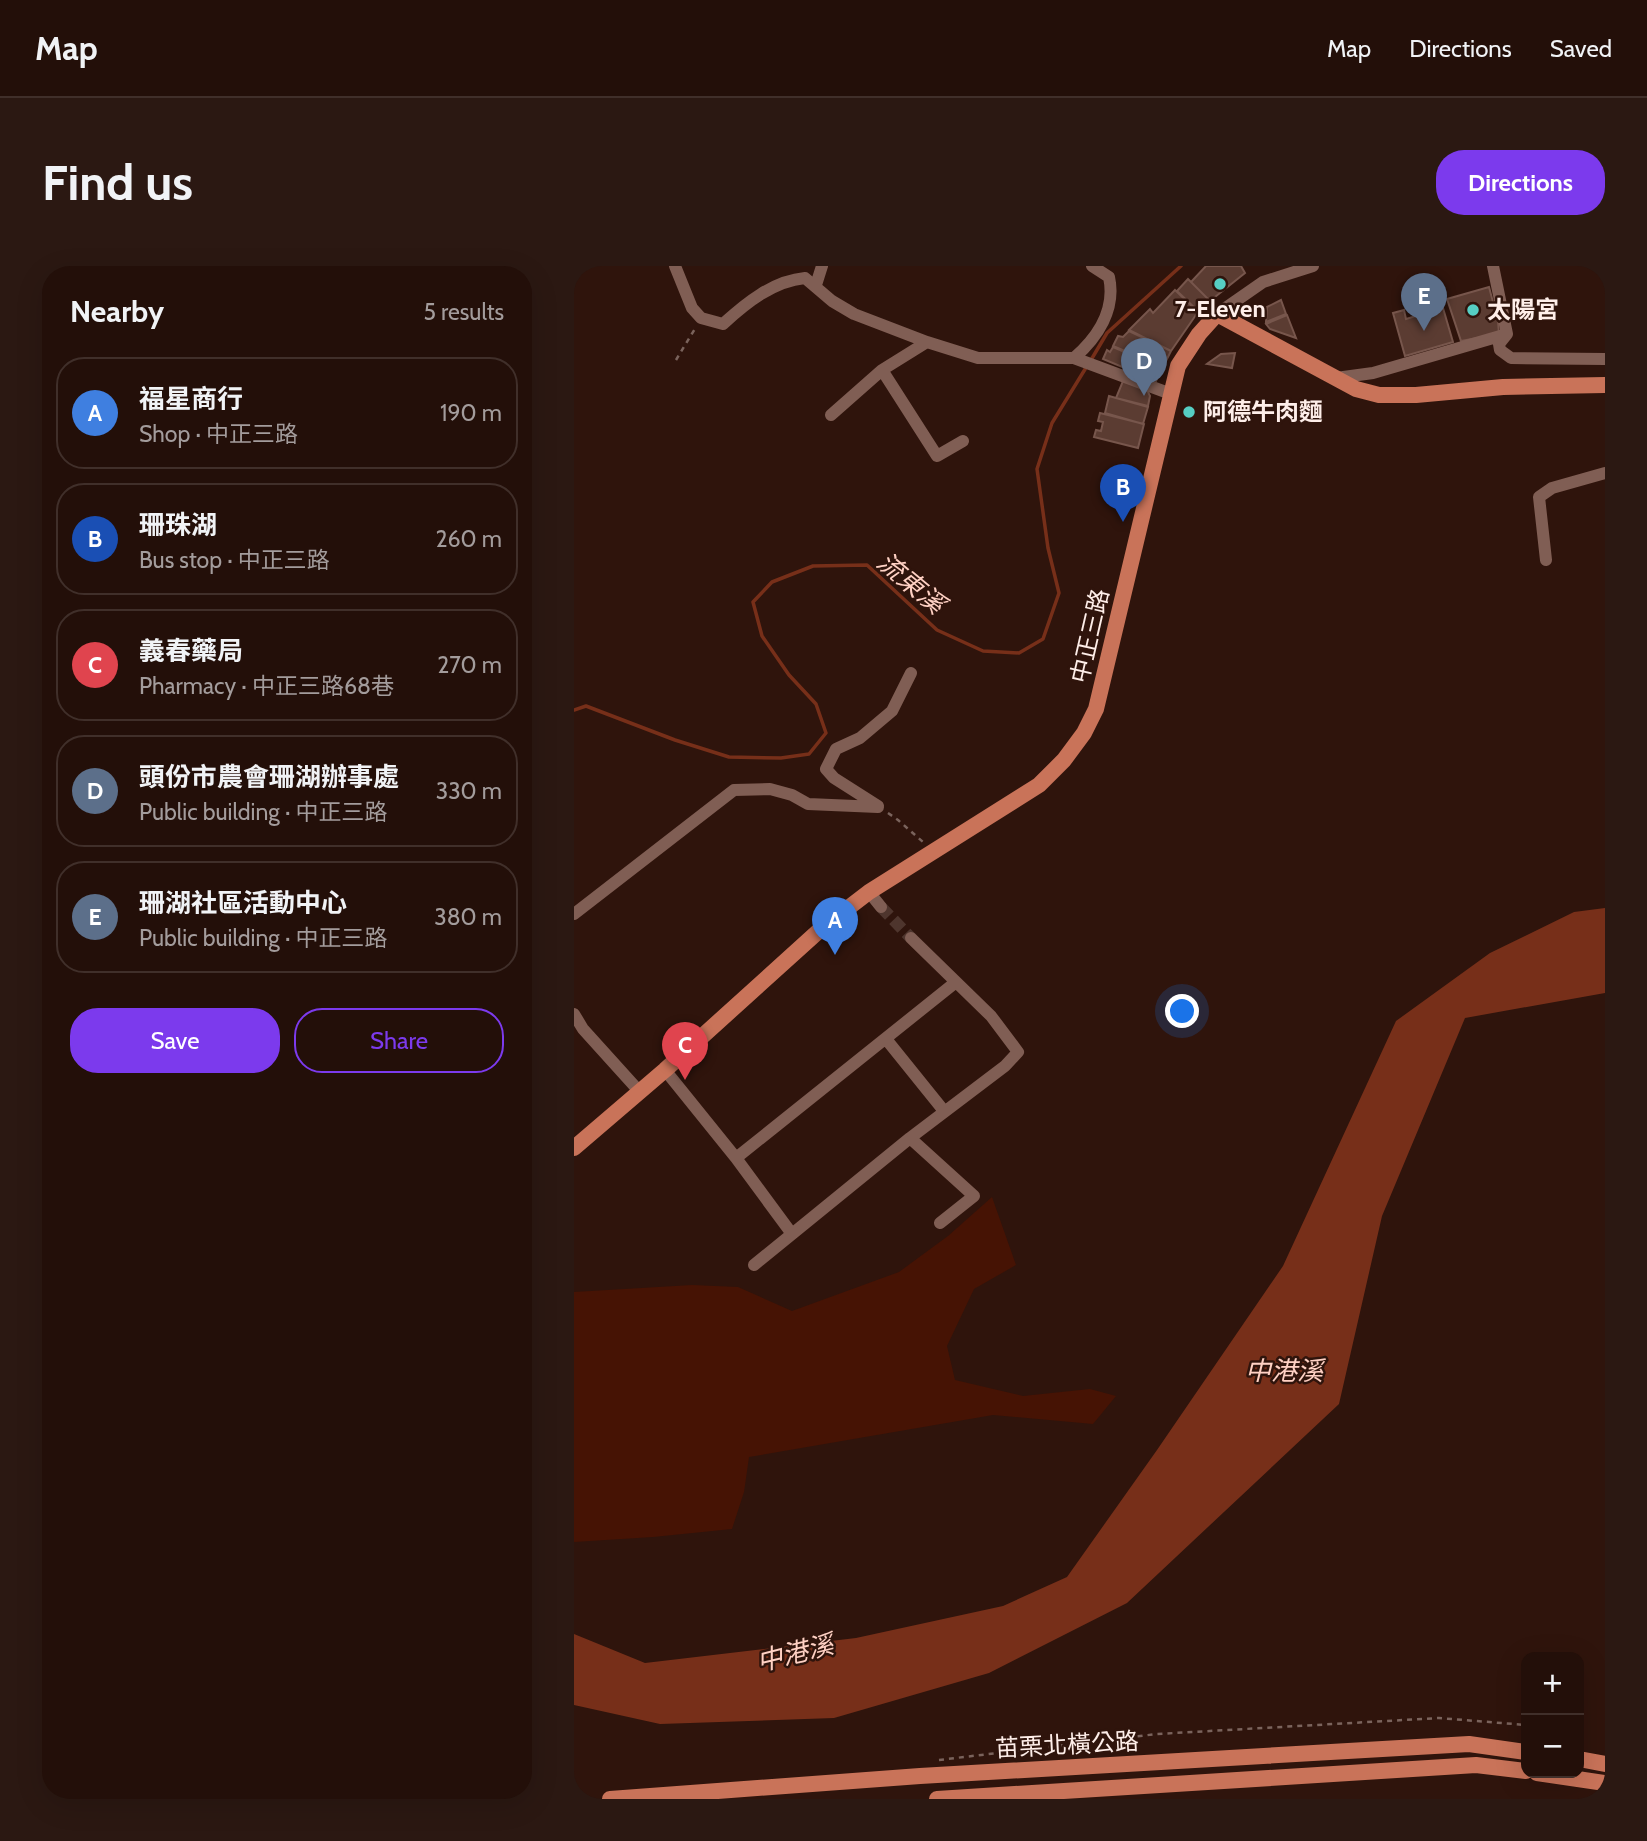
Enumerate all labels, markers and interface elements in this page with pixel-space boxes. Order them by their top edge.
text: Map [35,28,98,68]
text: Map [1327,34,1371,63]
text: Directions [1409,34,1512,63]
text: Saved [1550,34,1612,63]
button: Directions [1436,150,1605,215]
text: Find us [42,153,193,212]
pin: E [1401,273,1447,331]
marker: 7-Eleven [1212,276,1228,292]
text: Nearby [70,293,164,330]
place label: 7-Eleven [1174,294,1266,323]
place label: 太陽宮 [1487,295,1559,324]
text: 5 results [423,298,504,326]
marker: 太陽宮 [1465,302,1481,318]
pin: D [1121,338,1167,396]
text: 福星商行 [139,383,243,415]
place label: 阿德牛肉麵 [1203,397,1323,426]
text: A [88,399,102,427]
text: 190 m [440,399,502,427]
marker: 阿德牛肉麵 [1181,404,1197,420]
text: Shop · 中正三路 [139,420,298,448]
pin: B [1100,464,1146,522]
text: 珊珠湖 [139,509,217,541]
text: B [88,525,102,553]
text: 260 m [435,525,502,553]
text: Bus stop · 中正三路 [139,546,330,574]
water label: 流東溪 [871,546,954,623]
street label: 中正三路 [1065,586,1114,686]
text: 義春藥局 [139,635,243,667]
text: C [88,651,102,679]
text: 270 m [437,651,502,679]
text: Pharmacy · 中正三路68巷 [139,672,394,700]
text: 頭份市農會珊湖辦事處 [139,761,399,793]
text: D [87,777,103,805]
text: 330 m [436,777,502,805]
text: Public building · 中正三路 [139,798,388,826]
text: 珊湖社區活動中心 [139,887,347,919]
pin: A [812,897,858,955]
text: E [88,903,102,931]
text: 380 m [434,903,502,931]
text: Public building · 中正三路 [139,924,388,952]
your location [1165,994,1199,1028]
button: Save [70,1008,280,1073]
button: Share [294,1008,504,1073]
pin: C [662,1022,708,1080]
water label: 中港溪 [1245,1355,1327,1387]
water label: 中港溪 [753,1627,841,1678]
map controls [1521,1652,1584,1778]
button: + [1521,1652,1584,1715]
button: − [1521,1715,1584,1778]
street label: 苗栗北橫公路 [994,1726,1140,1763]

